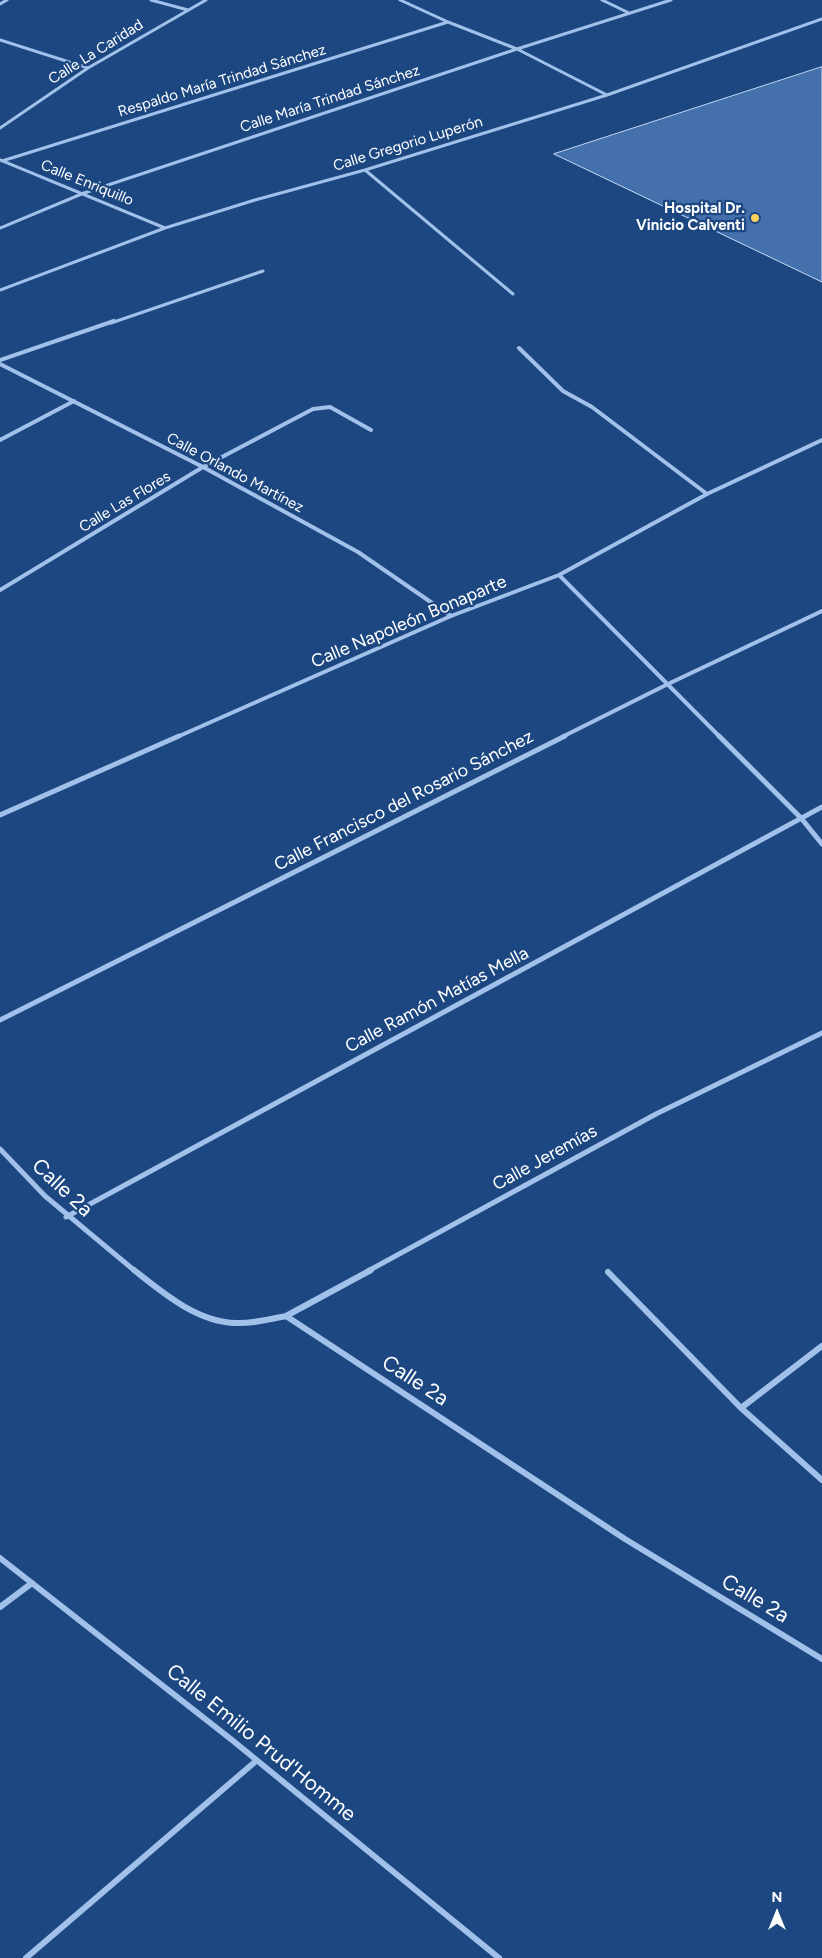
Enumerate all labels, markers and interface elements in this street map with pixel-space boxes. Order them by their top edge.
street label: Calle La Caridad [45,16,147,88]
street label: Respaldo María Trindad Sánchez [116,41,328,121]
street label: Calle María Trindad Sánchez [238,61,422,137]
street label: Calle Gregorio Luperón [331,113,485,175]
street label: Calle Enriquillo [38,156,136,210]
place label: Hospital Dr. Vinicio Calventi [636,200,745,235]
marker: Hospital Dr. Vinicio Calventi [749,212,761,224]
street label: Calle Orlando Martínez [163,429,307,517]
street label: Calle Las Flores [76,468,174,536]
street label: Calle Napoleón Bonaparte [308,571,510,673]
street label: Calle Francisco del Rosario Sánchez [271,726,537,876]
street label: Calle Ramón Matías Mella [342,942,532,1058]
street label: Calle Jeremías [489,1120,601,1196]
street label: Calle 2a [26,1153,98,1223]
street label: Calle 2a [377,1350,453,1412]
street label: Calle 2a [717,1569,793,1629]
street label: Calle Emilio Prud'Homme [161,1659,361,1827]
north arrow [752,1888,802,1938]
text: N [772,1889,782,1906]

